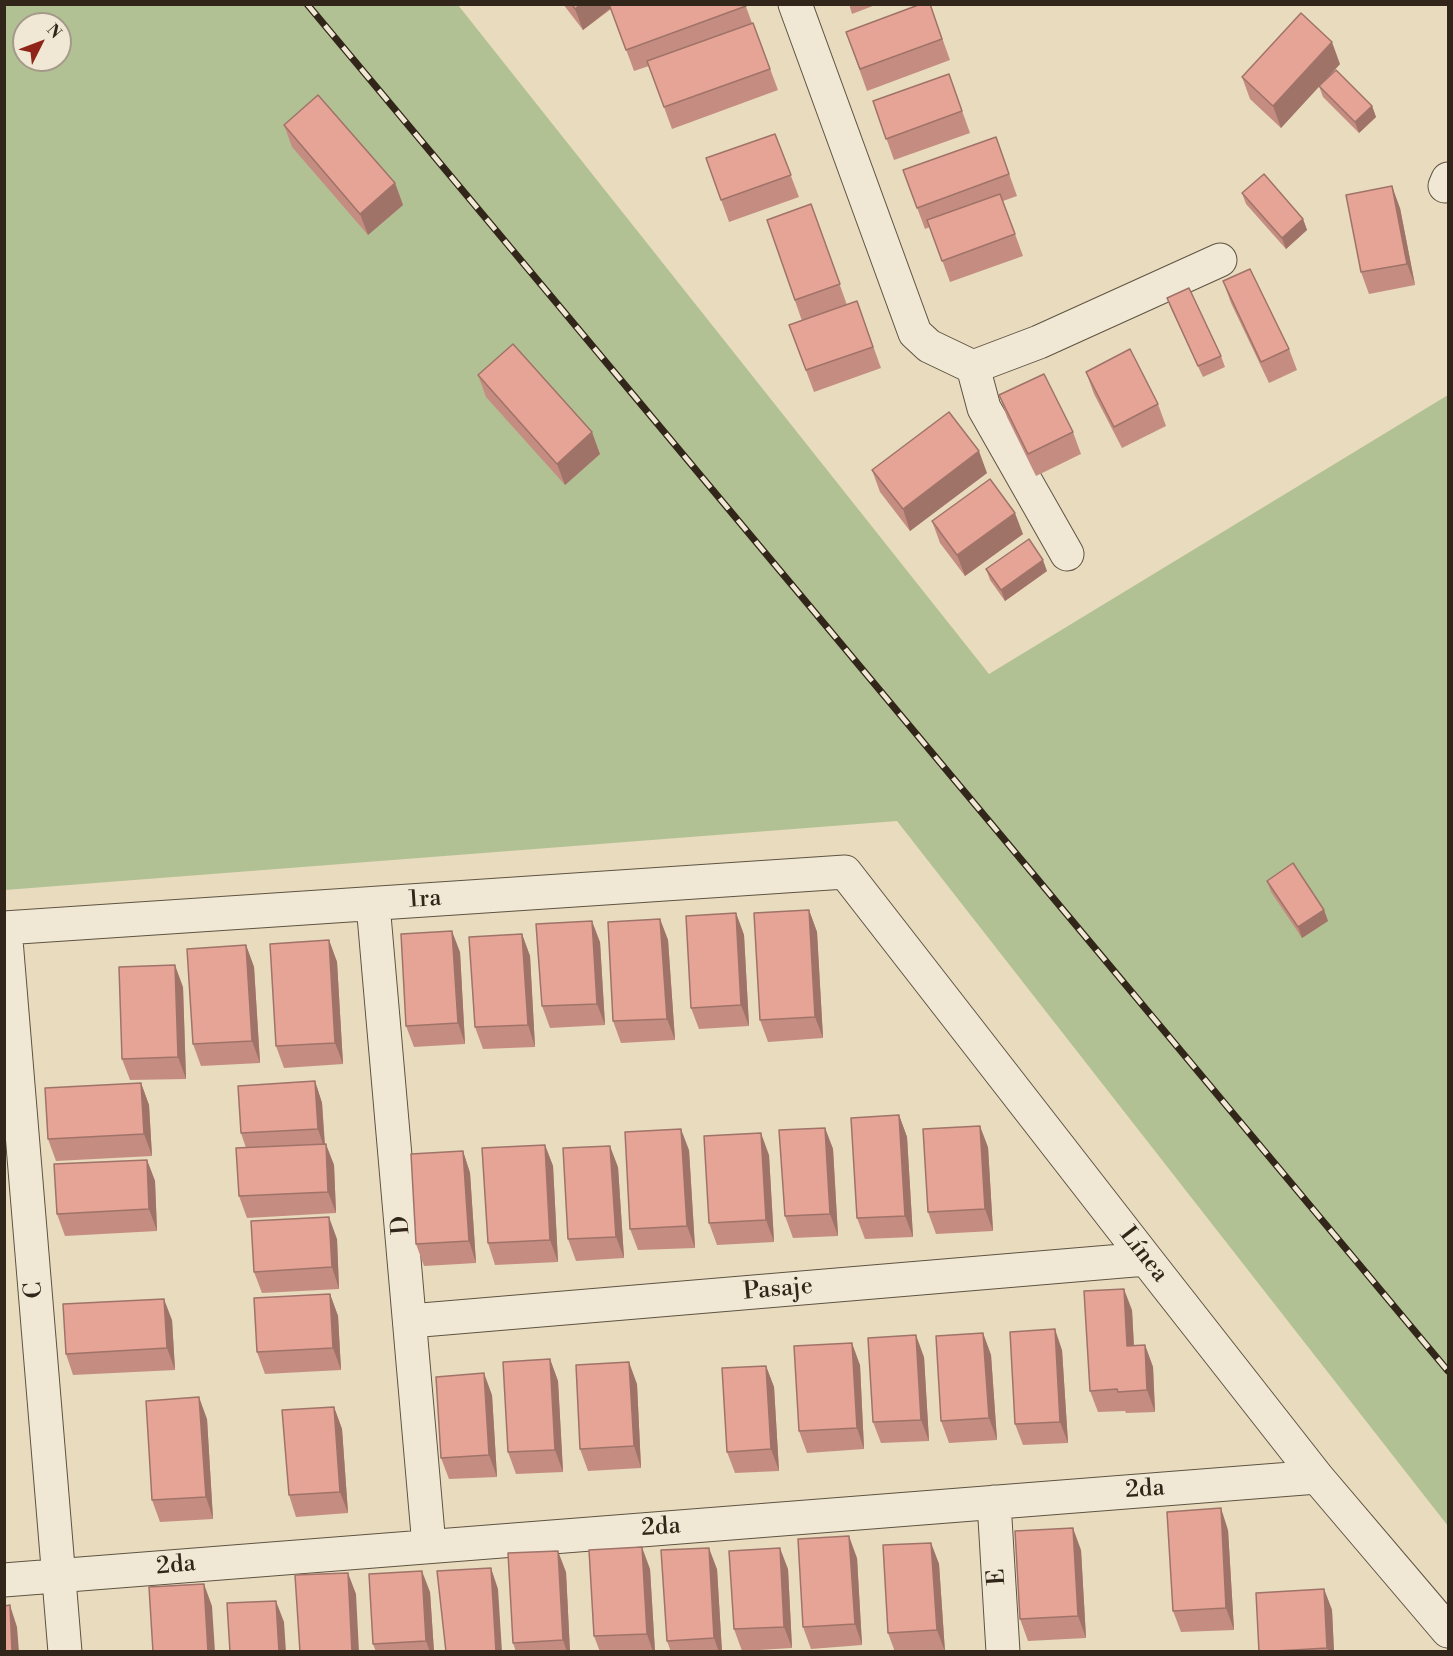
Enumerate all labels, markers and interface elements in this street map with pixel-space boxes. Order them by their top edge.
north arrow [12,12,72,72]
text: N [42,20,66,43]
street label: 1ra [408,884,442,916]
street label: D [387,1214,417,1236]
street label: Línea [1112,1222,1174,1288]
street label: Pasaje [742,1273,814,1307]
street label: C [20,1281,50,1299]
street label: 2da [1124,1474,1166,1506]
street label: 2da [640,1512,682,1544]
street label: 2da [155,1550,197,1582]
street label: E [983,1568,1013,1586]

